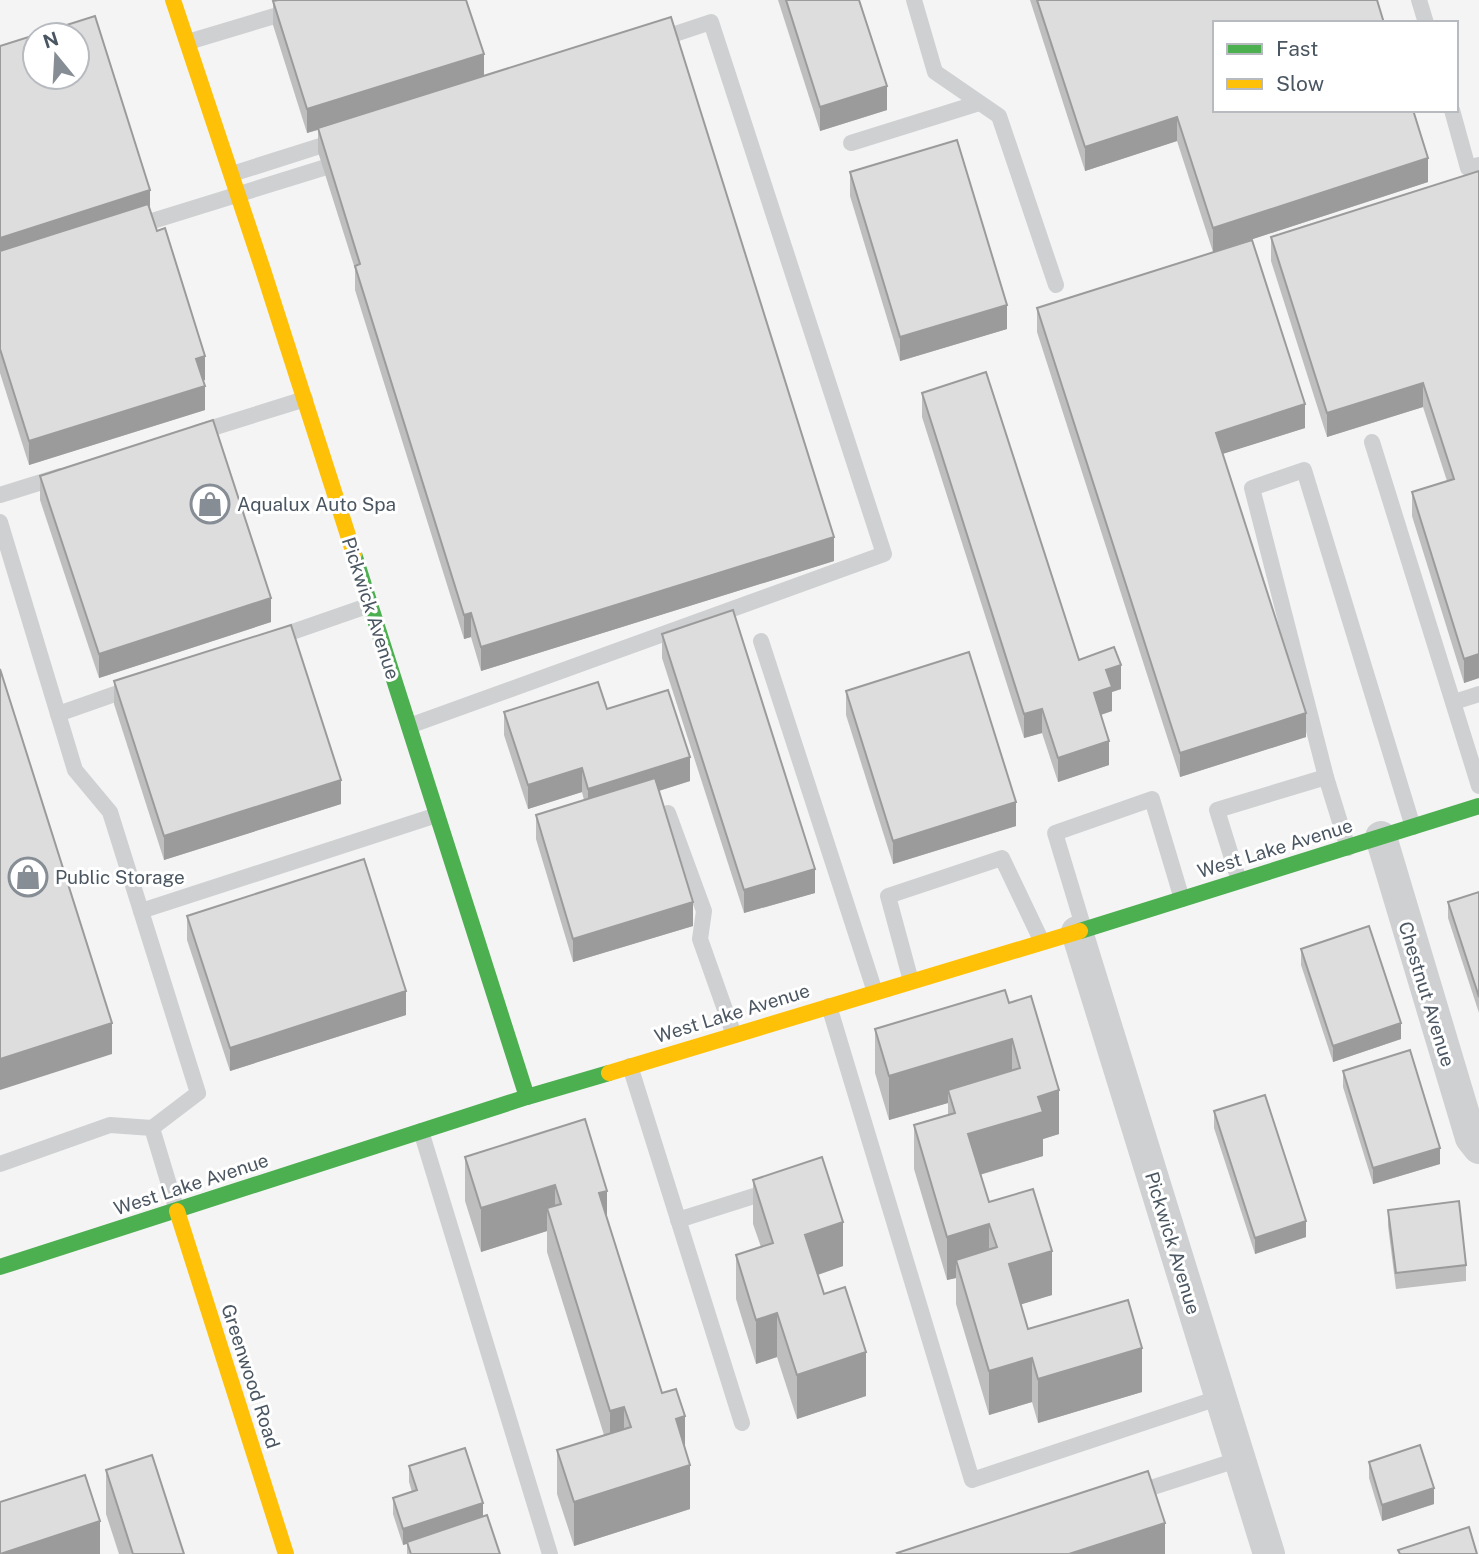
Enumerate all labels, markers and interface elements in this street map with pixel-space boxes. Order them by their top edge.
north arrow [21,21,91,91]
legend [1213,21,1458,112]
text: N [40,27,61,53]
text: Fast [1276,36,1318,61]
text: Slow [1276,71,1324,96]
shop icon: Aqualux Auto Spa [189,483,231,525]
place label: Aqualux Auto Spa [237,493,396,515]
street label: Pickwick Avenue [338,534,404,682]
street label: West Lake Avenue [1195,814,1355,882]
shop icon: Public Storage [7,856,49,898]
place label: Public Storage [55,866,185,888]
street label: Chestnut Avenue [1394,919,1460,1069]
street label: West Lake Avenue [652,979,812,1047]
street label: West Lake Avenue [111,1149,271,1219]
street label: Pickwick Avenue [1141,1169,1205,1317]
street label: Greenwood Road [217,1301,285,1451]

